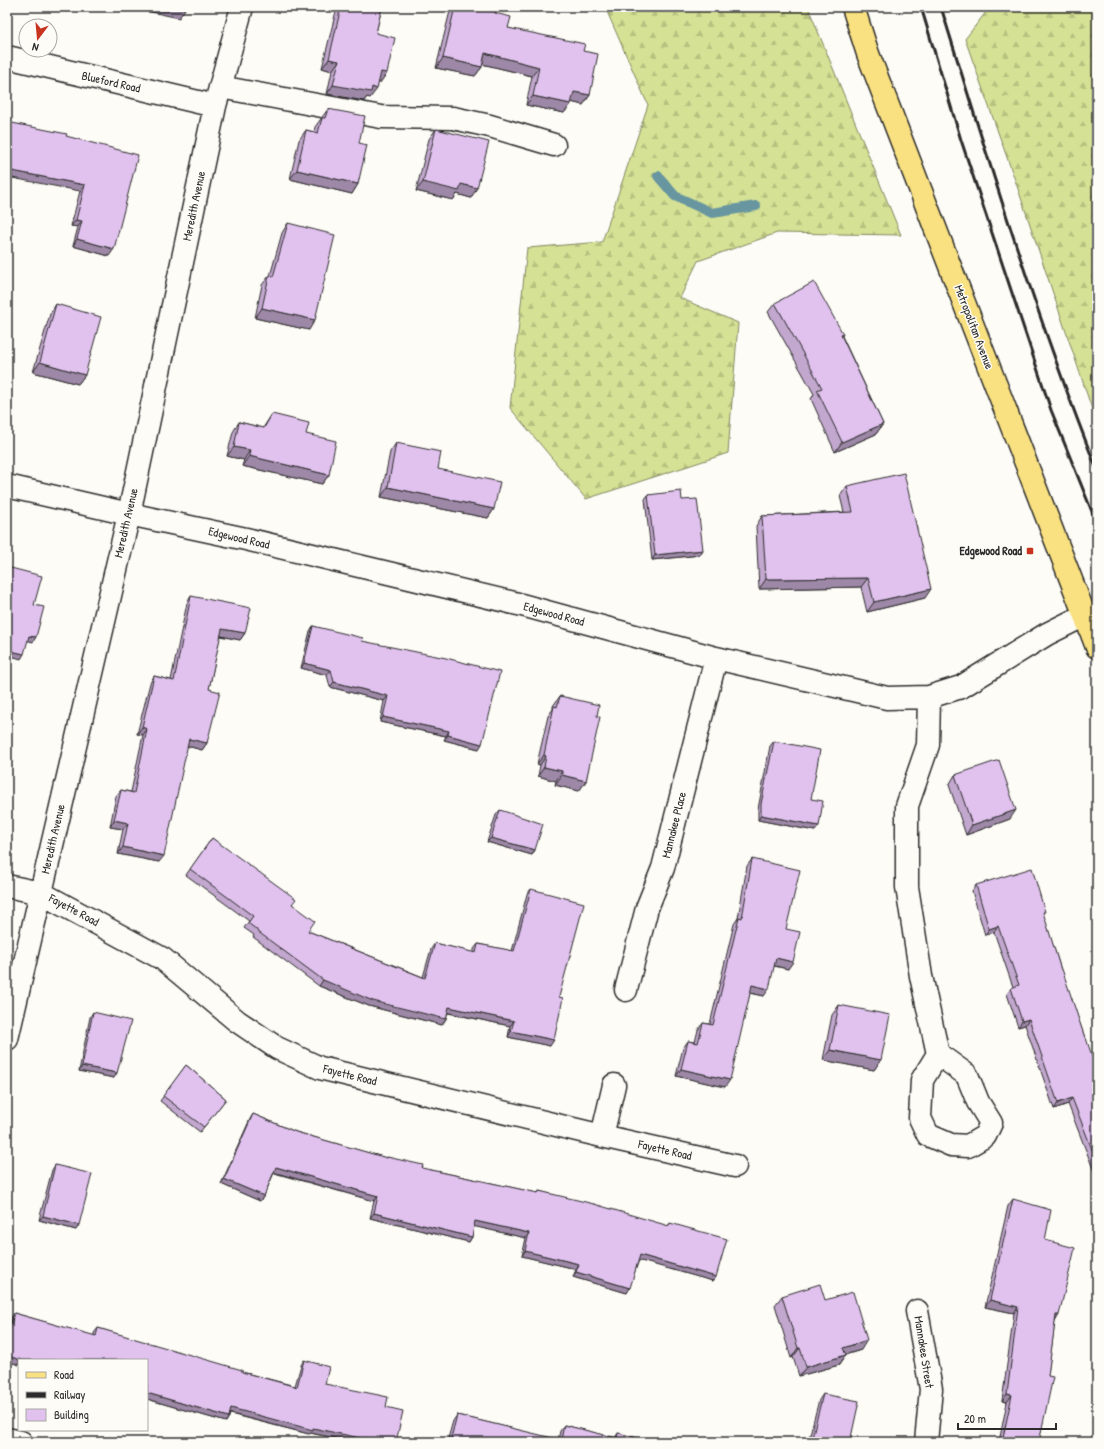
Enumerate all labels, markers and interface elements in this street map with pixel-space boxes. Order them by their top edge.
north arrow [18,18,58,58]
text: N [30,40,40,55]
street label: Blueford Road [80,67,142,97]
street label: Meredith Avenue [178,169,209,242]
street label: Metropolitan Avenue [951,282,998,372]
street label: Meredith Avenue [109,486,142,559]
street label: Edgewood Road [207,522,272,553]
place label: Edgewood Road [960,542,1022,560]
marker: Edgewood Road [1025,546,1035,556]
street label: Edgewood Road [522,597,587,630]
street label: Mannakee Place [657,790,690,860]
street label: Meredith Avenue [36,802,69,875]
street label: Fayette Road [45,889,103,930]
street label: Fayette Road [321,1059,379,1089]
street label: Fayette Road [636,1135,694,1164]
street label: Mannakee Street [910,1315,939,1390]
legend [18,1359,148,1431]
text: Road [54,1366,74,1383]
text: Railway [54,1386,85,1403]
scale bar [958,1405,1056,1431]
text: Building [54,1406,89,1423]
text: 20 m [964,1410,986,1427]

